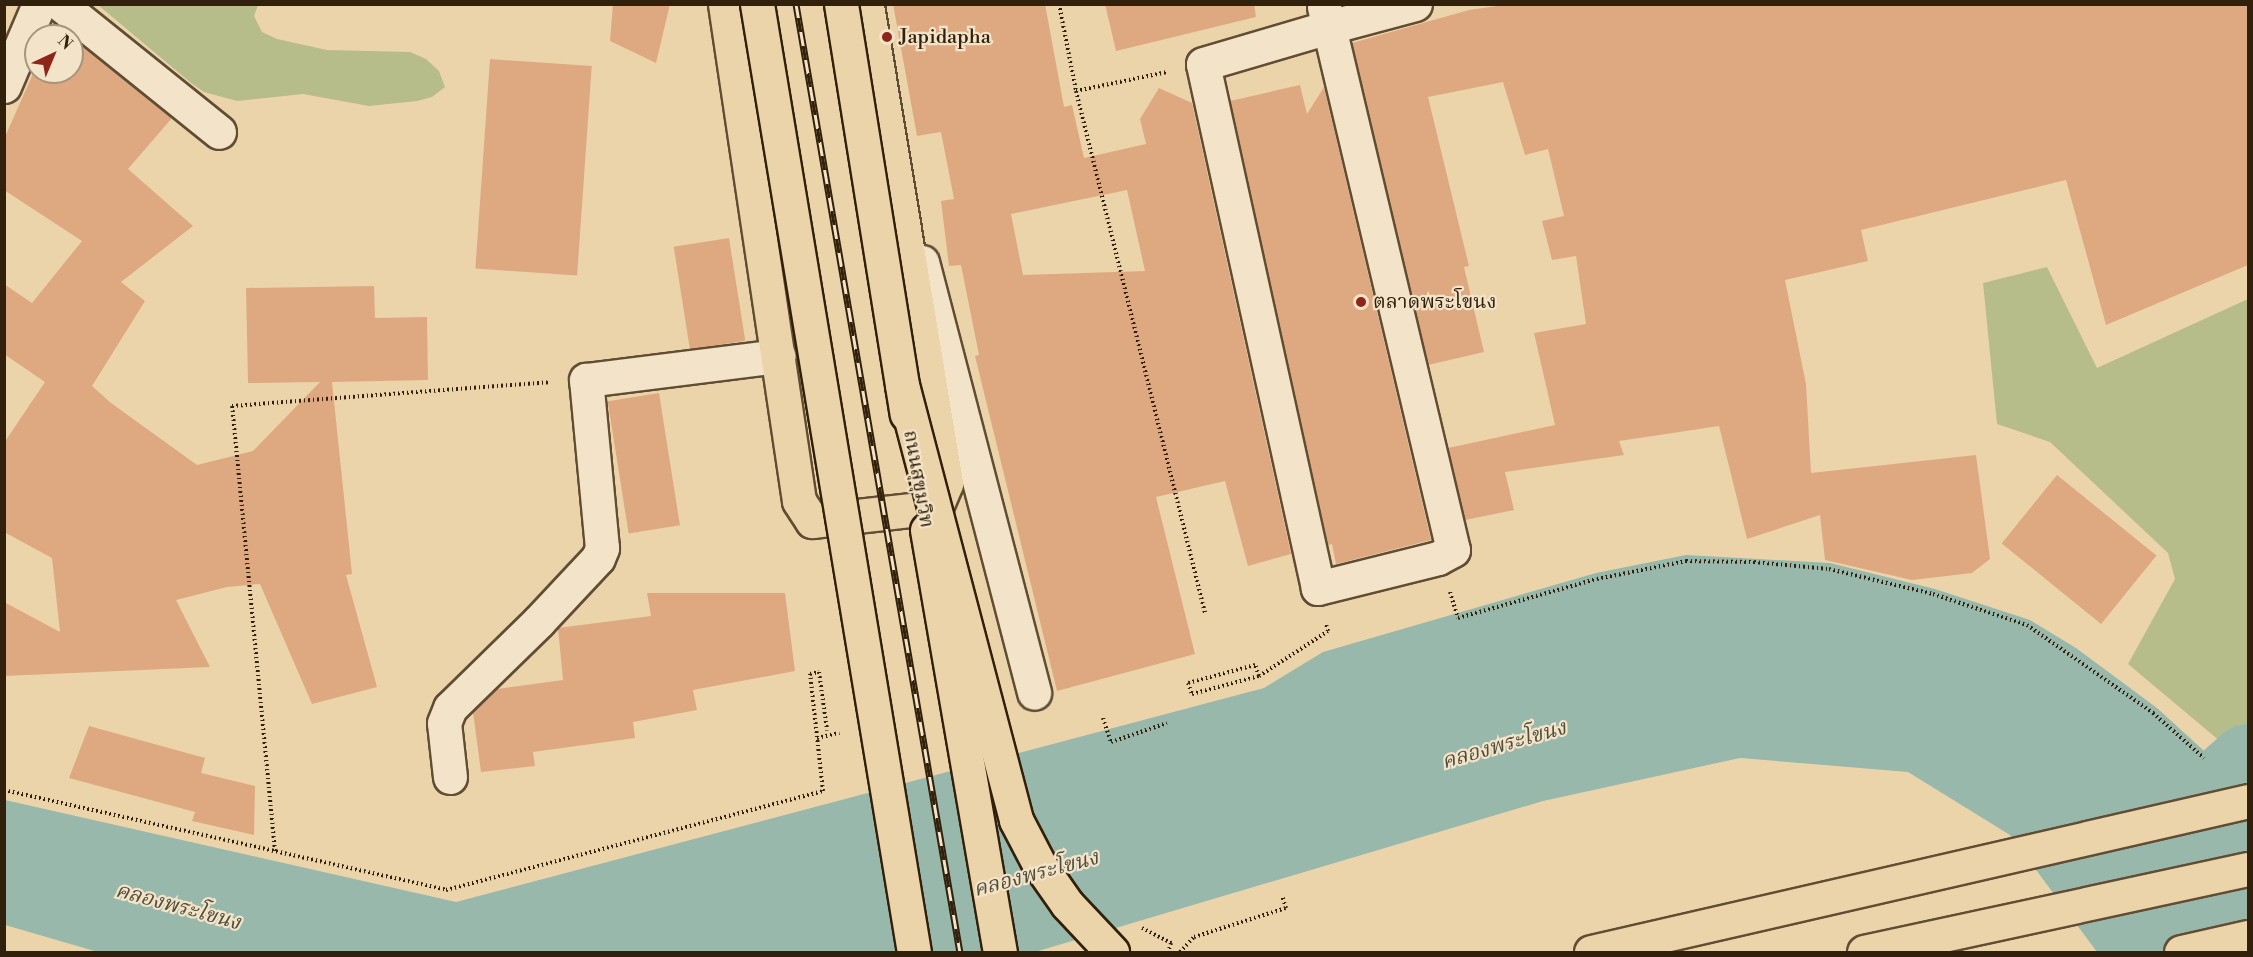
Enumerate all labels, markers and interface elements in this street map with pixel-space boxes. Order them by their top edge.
north arrow [24,24,84,84]
place label: Japidapha [899,25,991,49]
marker: Japidapha [880,30,894,44]
text: N [54,31,77,54]
place label: ตลาดพระโขนง [1373,290,1496,314]
marker: ตลาดพระโขนง [1354,295,1368,309]
street label: ถนนสุขุมวิท [898,428,938,530]
water label: คลองพระโขนง [1439,715,1569,775]
water label: คลองพระโขนง [971,845,1101,903]
water label: คลองพระโขนง [113,878,243,936]

